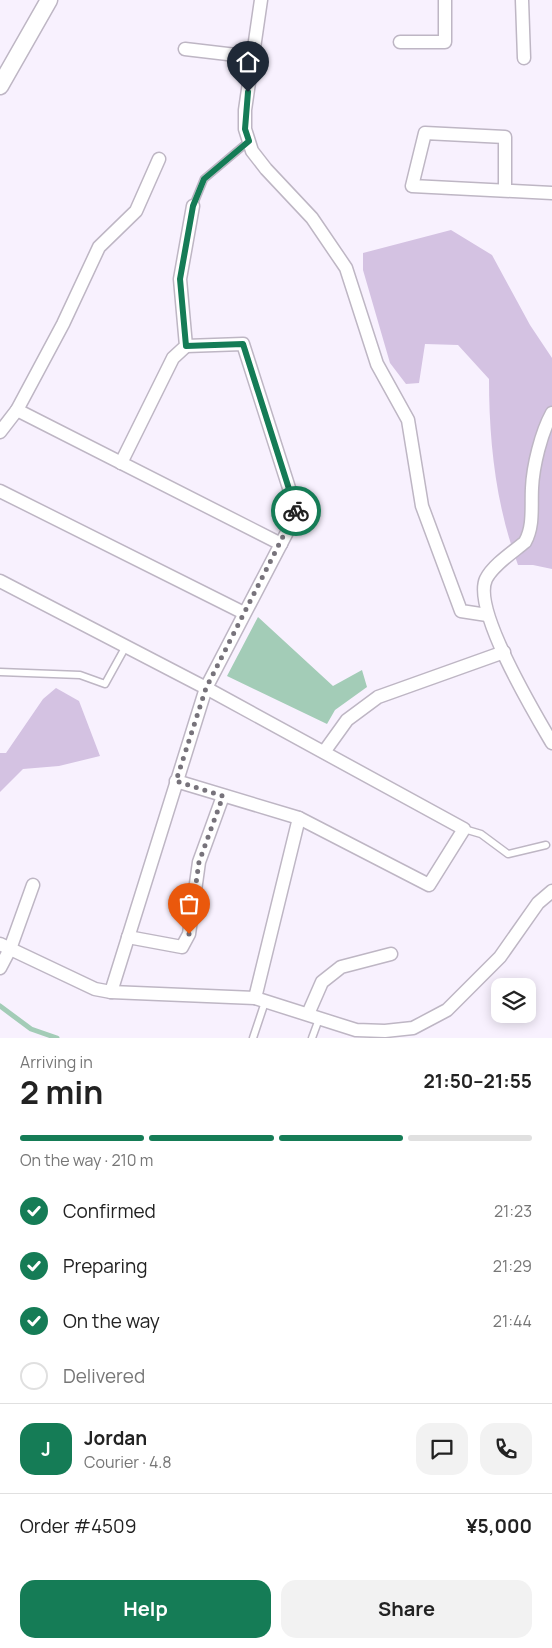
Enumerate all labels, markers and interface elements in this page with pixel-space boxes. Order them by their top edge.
pin [227,41,269,92]
icon: home [234,48,262,76]
courier [271,486,321,536]
icon: bike [282,497,310,525]
pin [168,883,210,934]
icon: bag [175,890,203,918]
map controls [491,978,536,1023]
button: layers [491,978,536,1023]
text: Arriving in [20,1051,93,1073]
text: 21:50–21:55 [424,1068,532,1094]
text: 2 min [20,1070,103,1114]
text: On the way · 210 m [20,1149,153,1171]
icon: check [20,1197,48,1225]
text: Confirmed [63,1198,156,1224]
text: 21:23 [494,1200,532,1222]
icon: check [20,1252,48,1280]
text: Preparing [63,1253,148,1279]
text: 21:29 [493,1255,532,1277]
icon: check [20,1307,48,1335]
text: On the way [63,1308,160,1334]
text: 21:44 [493,1310,532,1332]
text: Delivered [63,1363,145,1389]
button: chat [416,1423,468,1475]
button: phone [480,1423,532,1475]
text: Jordan [84,1425,147,1451]
text: J [41,1436,51,1462]
text: Courier · 4.8 [84,1451,172,1473]
text: Order #4509 [20,1513,136,1539]
text: ¥5,000 [466,1513,532,1539]
button: Help [20,1580,271,1638]
button: Share [281,1580,532,1638]

